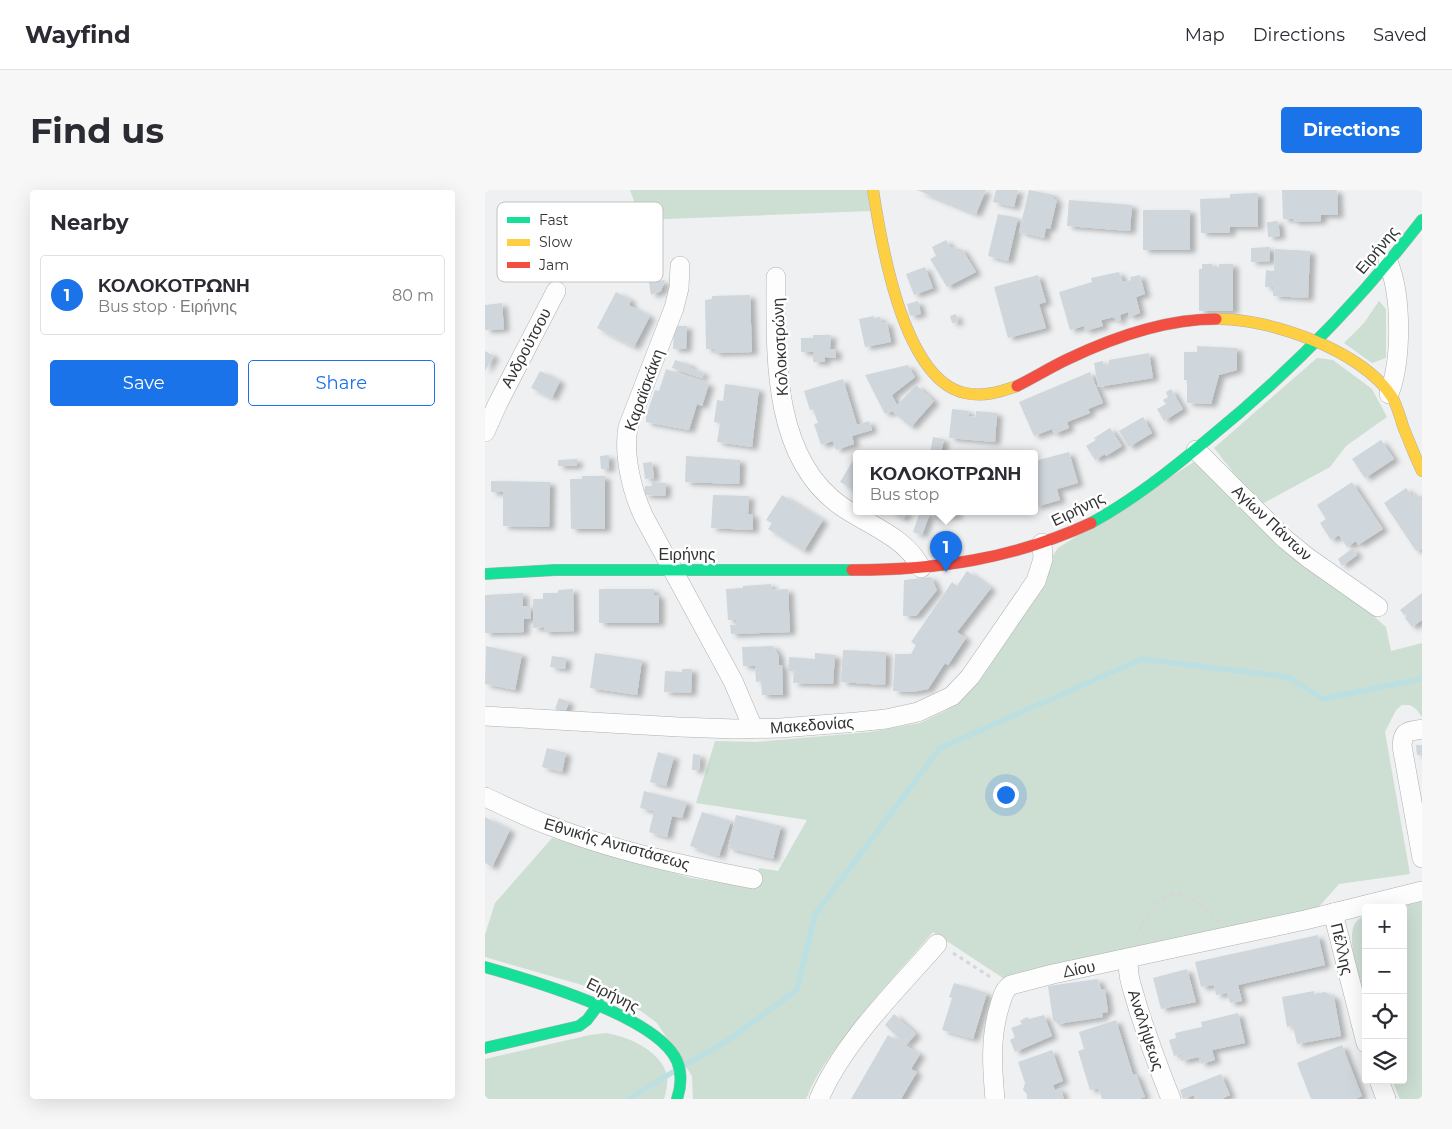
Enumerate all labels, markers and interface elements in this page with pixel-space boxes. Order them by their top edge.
text: Wayfind [25,20,131,49]
text: Map [1185,24,1225,46]
text: Directions [1253,24,1345,46]
text: Saved [1373,24,1427,46]
button: Directions [1281,107,1422,153]
text: Find us [30,109,164,152]
legend [497,202,663,282]
text: Nearby [50,210,129,235]
text: Fast [539,211,569,229]
street label: Ειρήνης [1351,222,1403,278]
text: Slow [539,233,573,251]
text: Jam [538,256,569,274]
text: ΚΟΛΟΚΟΤΡΩΝΗ [98,274,250,297]
text: 1 [64,286,70,305]
text: 80 m [392,286,434,305]
text: Bus stop · Ειρήνης [98,297,237,316]
street label: Κολοκοτρώνη [768,297,792,397]
street label: Ανδρούτσου [497,305,555,391]
street label: Καραϊσκάκη [620,347,668,433]
button: Save [50,360,238,406]
button: Share [248,360,435,406]
popup [853,450,1038,515]
text: ΚΟΛΟΚΟΤΡΩΝΗ [870,462,1021,485]
street label: Αγίων Πάντων [1228,481,1316,565]
text: Bus stop [870,485,939,504]
street label: Ειρήνης [1048,488,1108,530]
pin: 1 [930,531,962,572]
street label: Ειρήνης [659,545,716,564]
street label: Μακεδονίας [769,713,855,737]
your location [993,782,1019,808]
street label: Εθνικής Αντιστάσεως [542,814,692,874]
map controls [1362,904,1407,1084]
button: + [1362,904,1407,949]
street label: Πέλλης [1327,921,1357,977]
button: − [1362,949,1407,994]
street label: Δίου [1061,957,1097,981]
street label: Ειρήνης [583,974,643,1016]
street label: Αναλήψεως [1124,987,1168,1073]
button: locate [1362,994,1407,1039]
button: layers [1362,1039,1407,1084]

